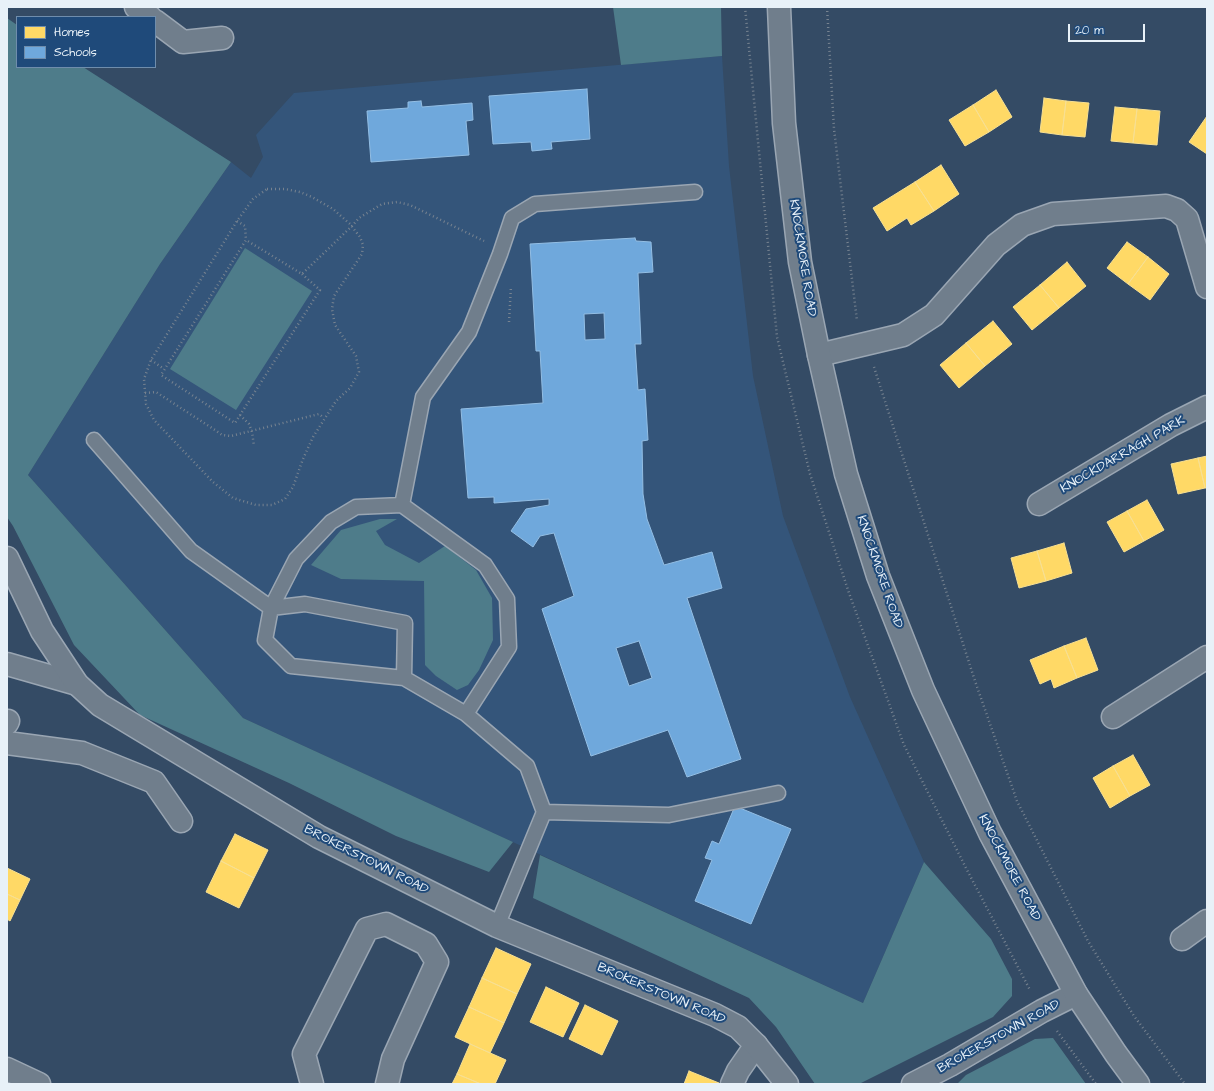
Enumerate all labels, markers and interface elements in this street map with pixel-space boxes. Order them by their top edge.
legend [16,16,156,68]
scale bar [1070,16,1147,42]
text: 20 m [1075,22,1104,39]
text: Homes [54,24,90,41]
text: Schools [54,44,97,61]
street label: KNOCKMORE ROAD [785,198,819,318]
street label: KNOCKDARRAGH PARK [1058,413,1188,497]
street label: KNOCKMORE ROAD [852,514,906,630]
street label: KNOCKMORE ROAD [974,812,1044,924]
street label: BROKERSTOWN ROAD [301,822,431,898]
street label: BROKERSTOWN ROAD [595,960,727,1028]
street label: BROKERSTOWN ROAD [935,997,1063,1077]

